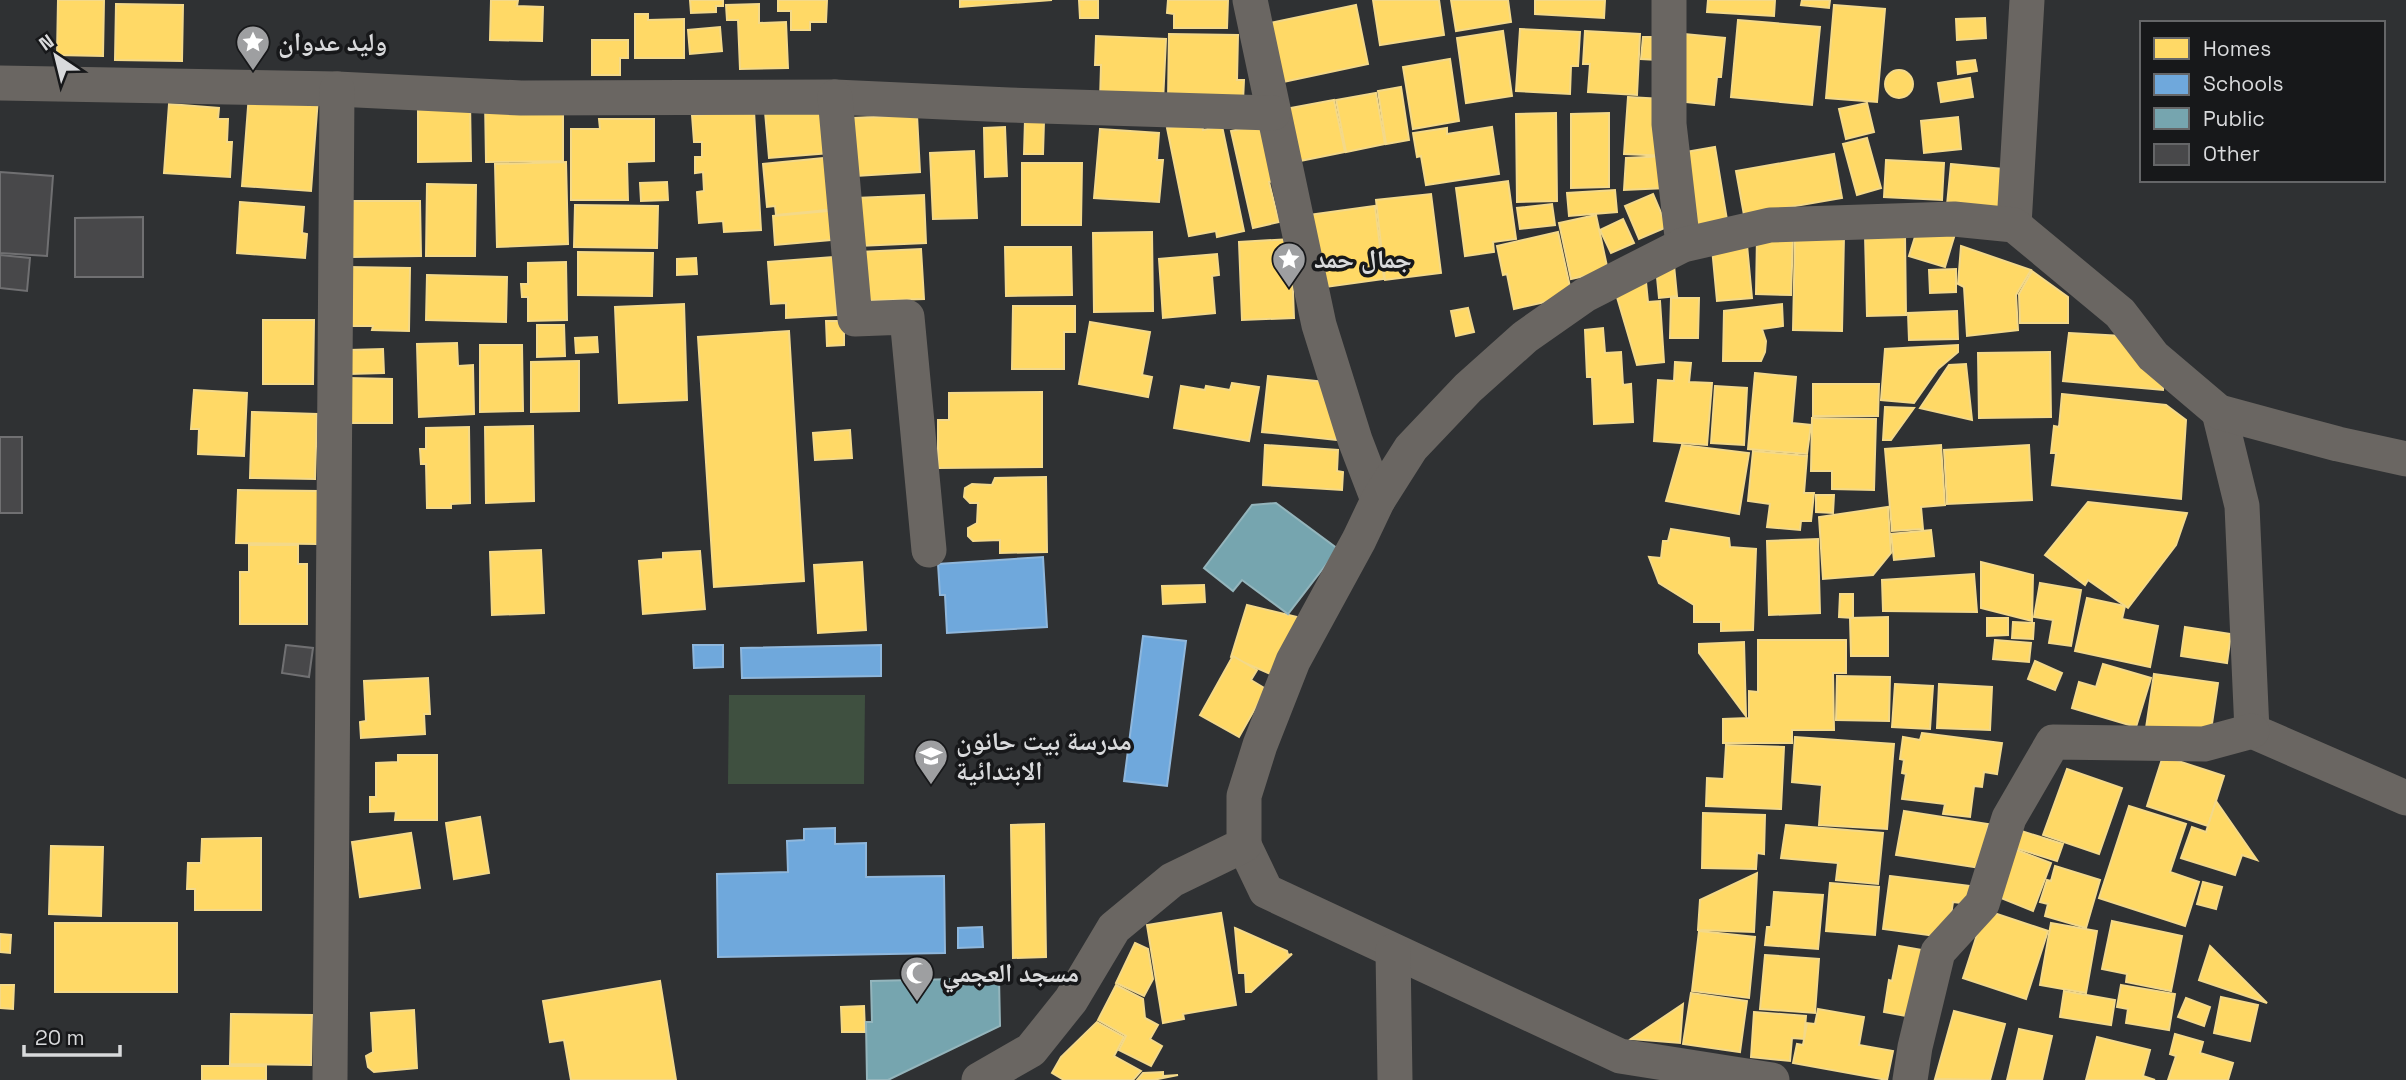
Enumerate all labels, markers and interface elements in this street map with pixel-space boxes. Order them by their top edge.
north arrow [21,21,91,91]
legend [2140,21,2385,182]
place icon: وليد عدوان [234,23,272,72]
place label: وليد عدوان [278,25,387,59]
text: N [34,29,59,56]
text: Homes [2203,35,2271,62]
text: Schools [2203,70,2283,97]
text: Public [2203,105,2265,132]
text: Other [2203,140,2260,167]
place icon: جمال حمد [1270,240,1308,289]
place label: جمال حمد [1314,242,1412,276]
place label: مدرسة بيت حانون الابتدائية [956,724,1132,788]
school or university icon: مدرسة بيت حانون الابتدائية [912,737,950,786]
mosque icon: مسجد العجمي [898,954,936,1003]
place label: مسجد العجمي [942,956,1079,993]
scale bar [24,1014,121,1058]
text: 20 m [35,1024,85,1051]

